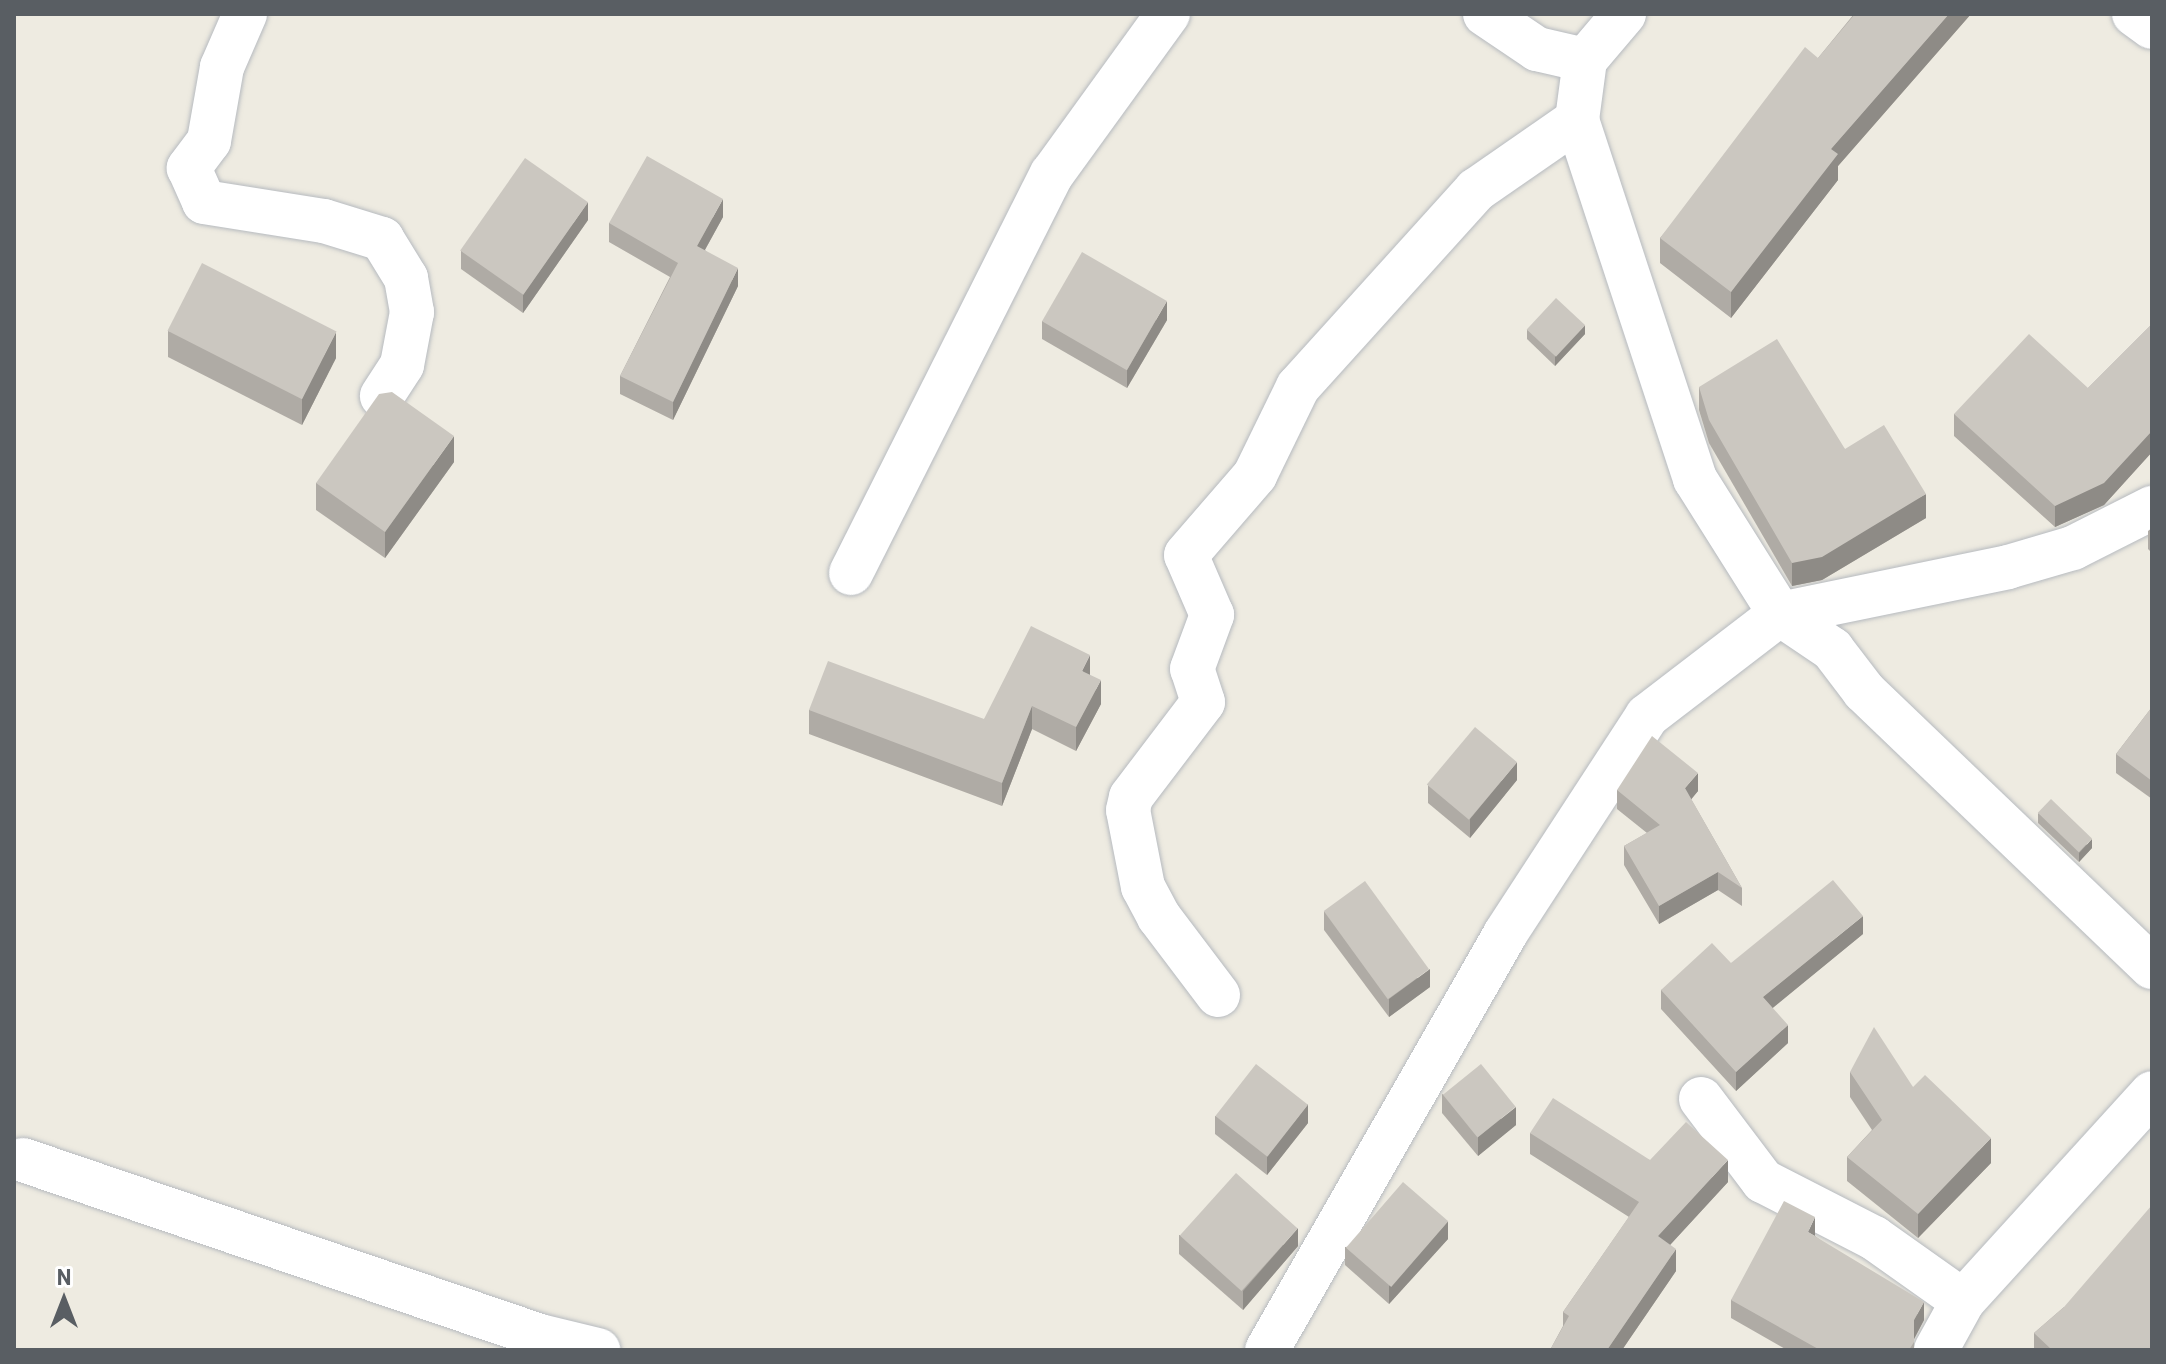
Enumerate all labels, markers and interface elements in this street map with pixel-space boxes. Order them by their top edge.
north arrow [24,1260,104,1340]
text: N [57,1263,71,1289]

